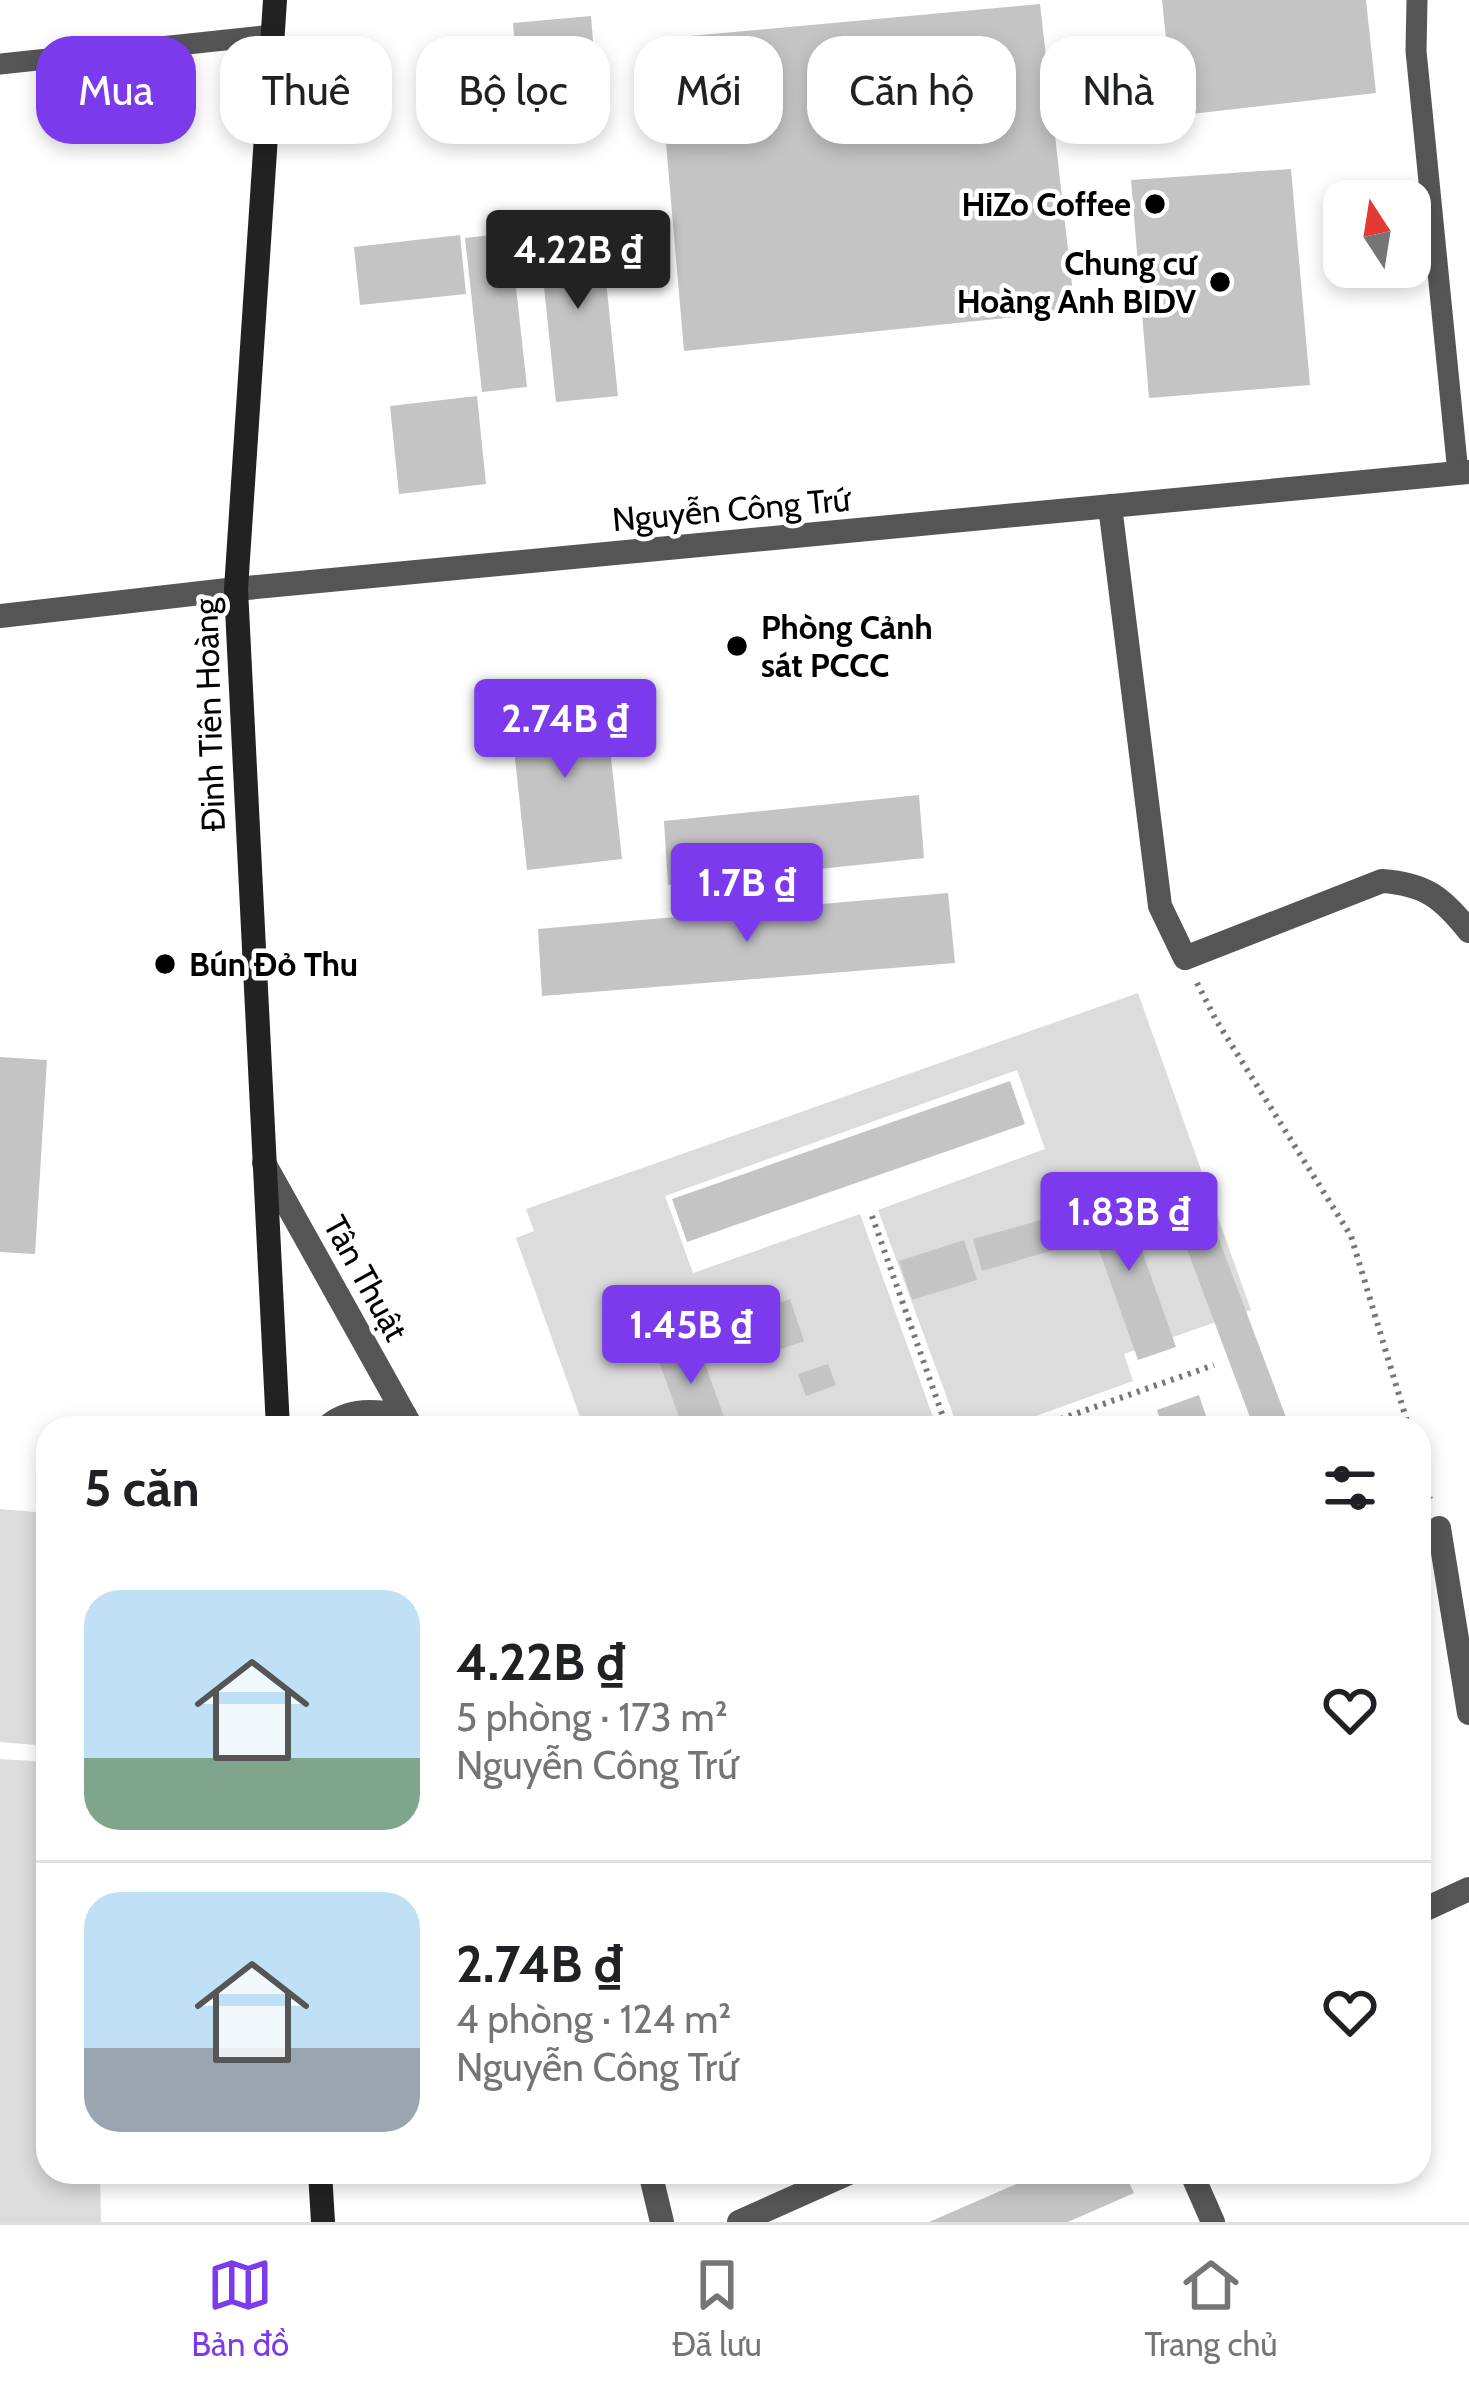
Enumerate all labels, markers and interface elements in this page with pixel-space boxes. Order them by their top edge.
chip: Mua [36,36,196,144]
chip: Thuê [220,36,392,144]
chip: Bộ lọc [416,36,610,144]
chip: Mới [634,36,783,144]
chip: Căn hộ [807,36,1016,144]
chip: Nhà [1040,36,1196,144]
north arrow [1323,180,1431,288]
map controls [1323,180,1431,288]
place label: HiZo Coffee [961,184,1131,224]
marker: HiZo Coffee [1142,191,1168,217]
pin: 4.22B ₫ [467,210,689,312]
text: 4.22B ₫ [513,225,643,273]
place label: Chung cư Hoàng Anh BIDV [957,243,1199,321]
marker: Chung cư Hoàng Anh BIDV [1207,269,1233,295]
street label: Nguyễn Công Trứ [611,478,854,539]
street label: Đinh Tiên Hoàng [185,597,233,832]
place label: Phòng Cảnh sát PCCC [761,607,933,685]
marker: Phòng Cảnh sát PCCC [724,633,750,659]
pin: 2.74B ₫ [454,679,676,781]
text: 2.74B ₫ [501,694,629,742]
pin: 1.7B ₫ [649,843,845,945]
text: 1.7B ₫ [698,858,796,906]
place label: Bún Đỏ Thu [189,944,358,984]
marker: Bún Đỏ Thu [152,951,178,977]
pin: 1.83B ₫ [1018,1172,1240,1274]
text: 1.83B ₫ [1067,1187,1191,1235]
street label: Tân Thuật [315,1209,417,1347]
pin: 1.45B ₫ [580,1285,802,1387]
text: 1.45B ₫ [629,1300,753,1348]
icon: filters [1317,1455,1383,1521]
text: 5 căn [84,1457,200,1519]
text: 4.22B ₫ [456,1631,625,1693]
icon: home [180,1638,324,1782]
icon: heart [1317,1677,1383,1743]
text: 5 phòng · 173 m² [456,1693,728,1741]
text: Nguyễn Công Trứ [456,1741,738,1789]
text: 2.74B ₫ [456,1933,623,1995]
icon: home [180,1940,324,2084]
icon: heart [1317,1979,1383,2045]
text: 4 phòng · 124 m² [456,1995,731,2043]
text: Nguyễn Công Trứ [456,2043,738,2091]
tab: Bản đồ [191,2252,289,2364]
tab: Đã lưu [672,2252,762,2364]
tab: Trang chủ [1144,2252,1278,2364]

